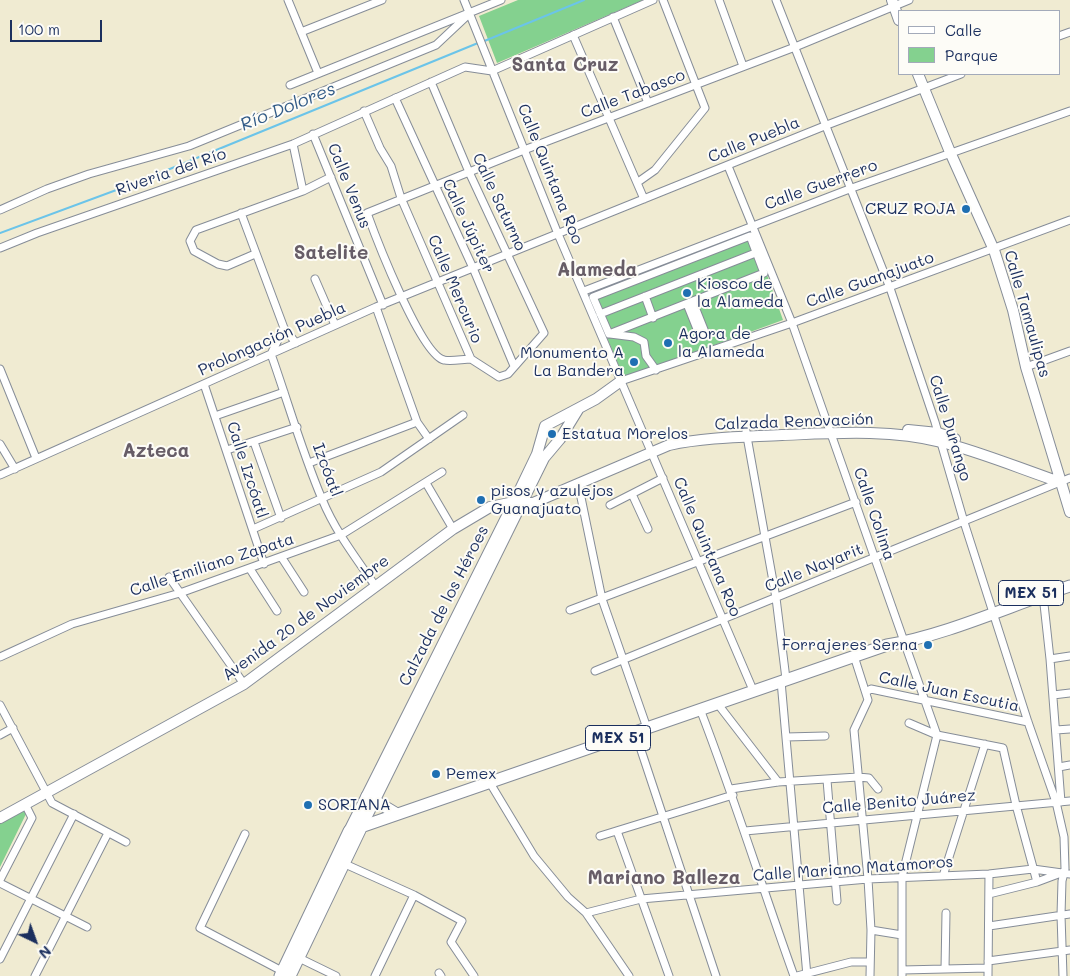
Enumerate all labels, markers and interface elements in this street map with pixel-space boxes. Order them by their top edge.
scale bar [12,10,105,42]
legend [898,10,1060,75]
text: 100 m [18,19,60,39]
text: Calle [945,20,982,40]
text: Parque [945,45,998,65]
district label: Santa Cruz [511,54,619,76]
street label: Calle Tabasco [578,65,688,123]
water label: Río Dolores [237,78,339,136]
street label: Calle Quintana Roo [513,101,587,247]
street label: Calle Puebla [705,113,803,167]
street label: Calle Venus [323,141,375,231]
street label: Riveria del Río [113,144,229,200]
street label: Calle Saturno [468,150,530,254]
street label: Calle Guerrero [762,156,880,214]
street label: Calle Júpiter [438,176,498,276]
place label: CRUZ ROJA [865,199,956,219]
marker: CRUZ ROJA [960,203,972,215]
street label: Calle Mercurio [424,232,486,346]
district label: Satelite [294,242,368,264]
street label: Calle Guanajuato [804,248,936,312]
street label: Calle Tamaulipas [1000,248,1054,380]
district label: Alameda [557,259,637,281]
place label: Kiosco de la Alameda [697,274,784,312]
marker: Kiosco de la Alameda [681,287,693,299]
street label: Prolongación Puebla [195,298,349,380]
place label: Agora de la Alameda [678,324,765,362]
marker: Agora de la Alameda [662,337,674,349]
place label: Monumento A La Bandera [520,343,624,381]
marker: Monumento A La Bandera [628,356,640,368]
street label: Calle Durango [925,373,975,483]
street label: Calzada Renovación [714,410,874,434]
street label: Calle Izcóatl [222,419,272,521]
place label: Estatua Morelos [562,424,688,444]
marker: Estatua Morelos [546,428,558,440]
district label: Azteca [123,440,189,462]
street label: Izcóatl [308,441,346,499]
street label: Calle Colima [849,465,899,563]
street label: Calle Quintana Roo [669,474,745,620]
place label: pisos y azulejos Guanajuato [491,481,614,519]
marker: pisos y azulejos Guanajuato [475,494,487,506]
street label: Calzada de los Héroes [395,523,493,689]
street label: Calle Emiliano Zapata [128,529,296,601]
street label: Calle Nayarit [762,540,866,596]
street label: Avenida 20 de Noviembre [219,551,393,685]
road number: MEX 51 [998,580,1064,606]
place label: Forrajeres Serna [782,635,918,655]
marker: Forrajeres Serna [922,639,934,651]
street label: Calle Juan Escutia [877,668,1021,716]
road number: MEX 51 [586,726,650,750]
place label: Pemex [446,764,496,784]
marker: Pemex [430,768,442,780]
street label: Calle Benito Juárez [821,786,977,818]
place label: SORIANA [318,795,391,815]
marker: SORIANA [302,799,314,811]
street label: Calle Mariano Matamoros [752,852,954,886]
district label: Mariano Balleza [588,867,740,889]
north arrow [10,916,60,966]
text: N [35,942,56,963]

